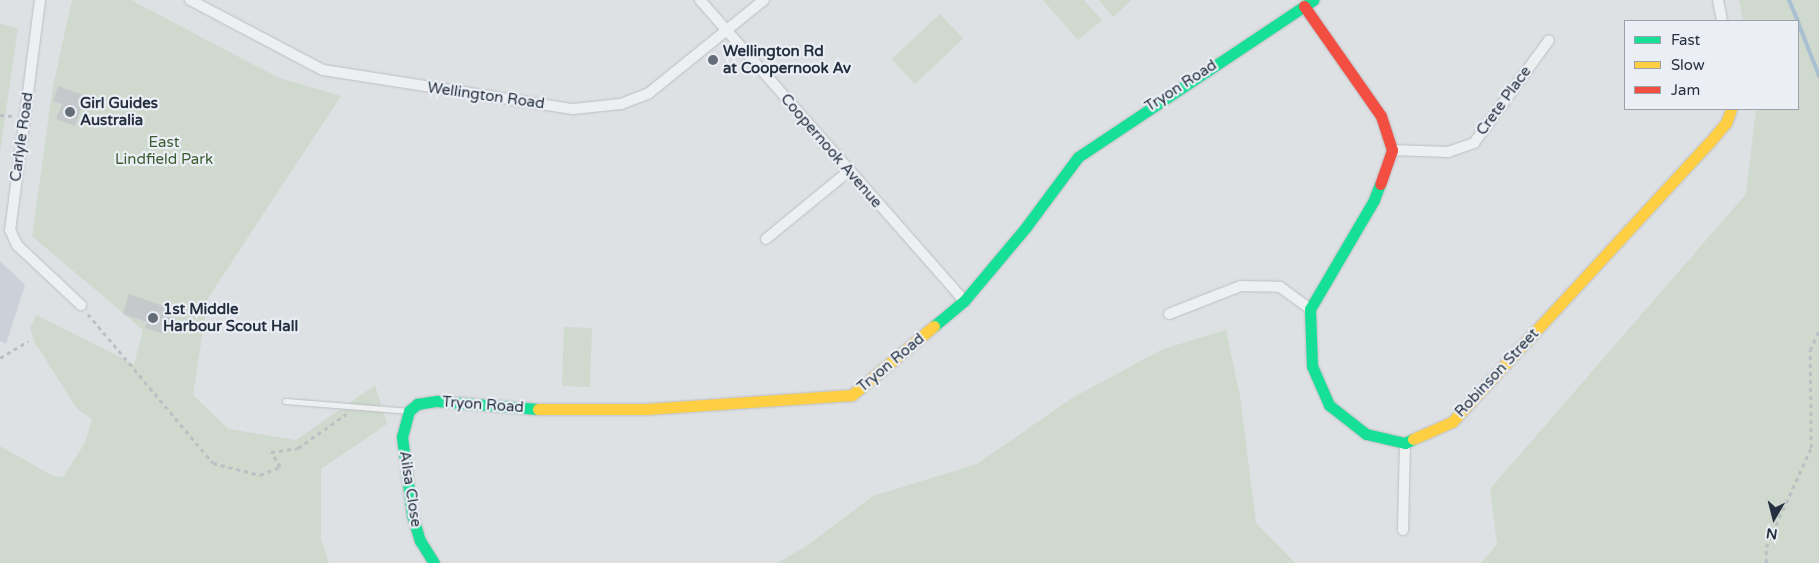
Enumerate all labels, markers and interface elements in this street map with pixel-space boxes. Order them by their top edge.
legend [1624,20,1799,110]
text: Fast [1671,31,1700,49]
place label: Wellington Rd at Coopernook Av [723,42,851,77]
marker: Wellington Rd at Coopernook Av [707,54,719,66]
street label: Tryon Road [1142,56,1220,116]
text: Slow [1671,56,1705,74]
street label: Crete Place [1473,63,1535,139]
street label: Wellington Road [426,79,546,113]
text: Jam [1671,81,1700,99]
street label: Coopernook Avenue [777,90,885,212]
street label: Carlyle Road [7,91,37,183]
place label: Girl Guides Australia [80,94,158,129]
marker: Girl Guides Australia [64,106,76,118]
park label: East Lindfield Park [115,133,213,168]
place label: 1st Middle Harbour Scout Hall [163,300,298,335]
marker: 1st Middle Harbour Scout Hall [147,312,159,324]
street label: Robinson Street [1451,325,1543,421]
street label: Tryon Road [854,330,928,396]
street label: Tryon Road [442,393,524,417]
street label: Ailsa Close [395,450,425,528]
north arrow [1749,493,1799,543]
text: N [1765,524,1779,543]

